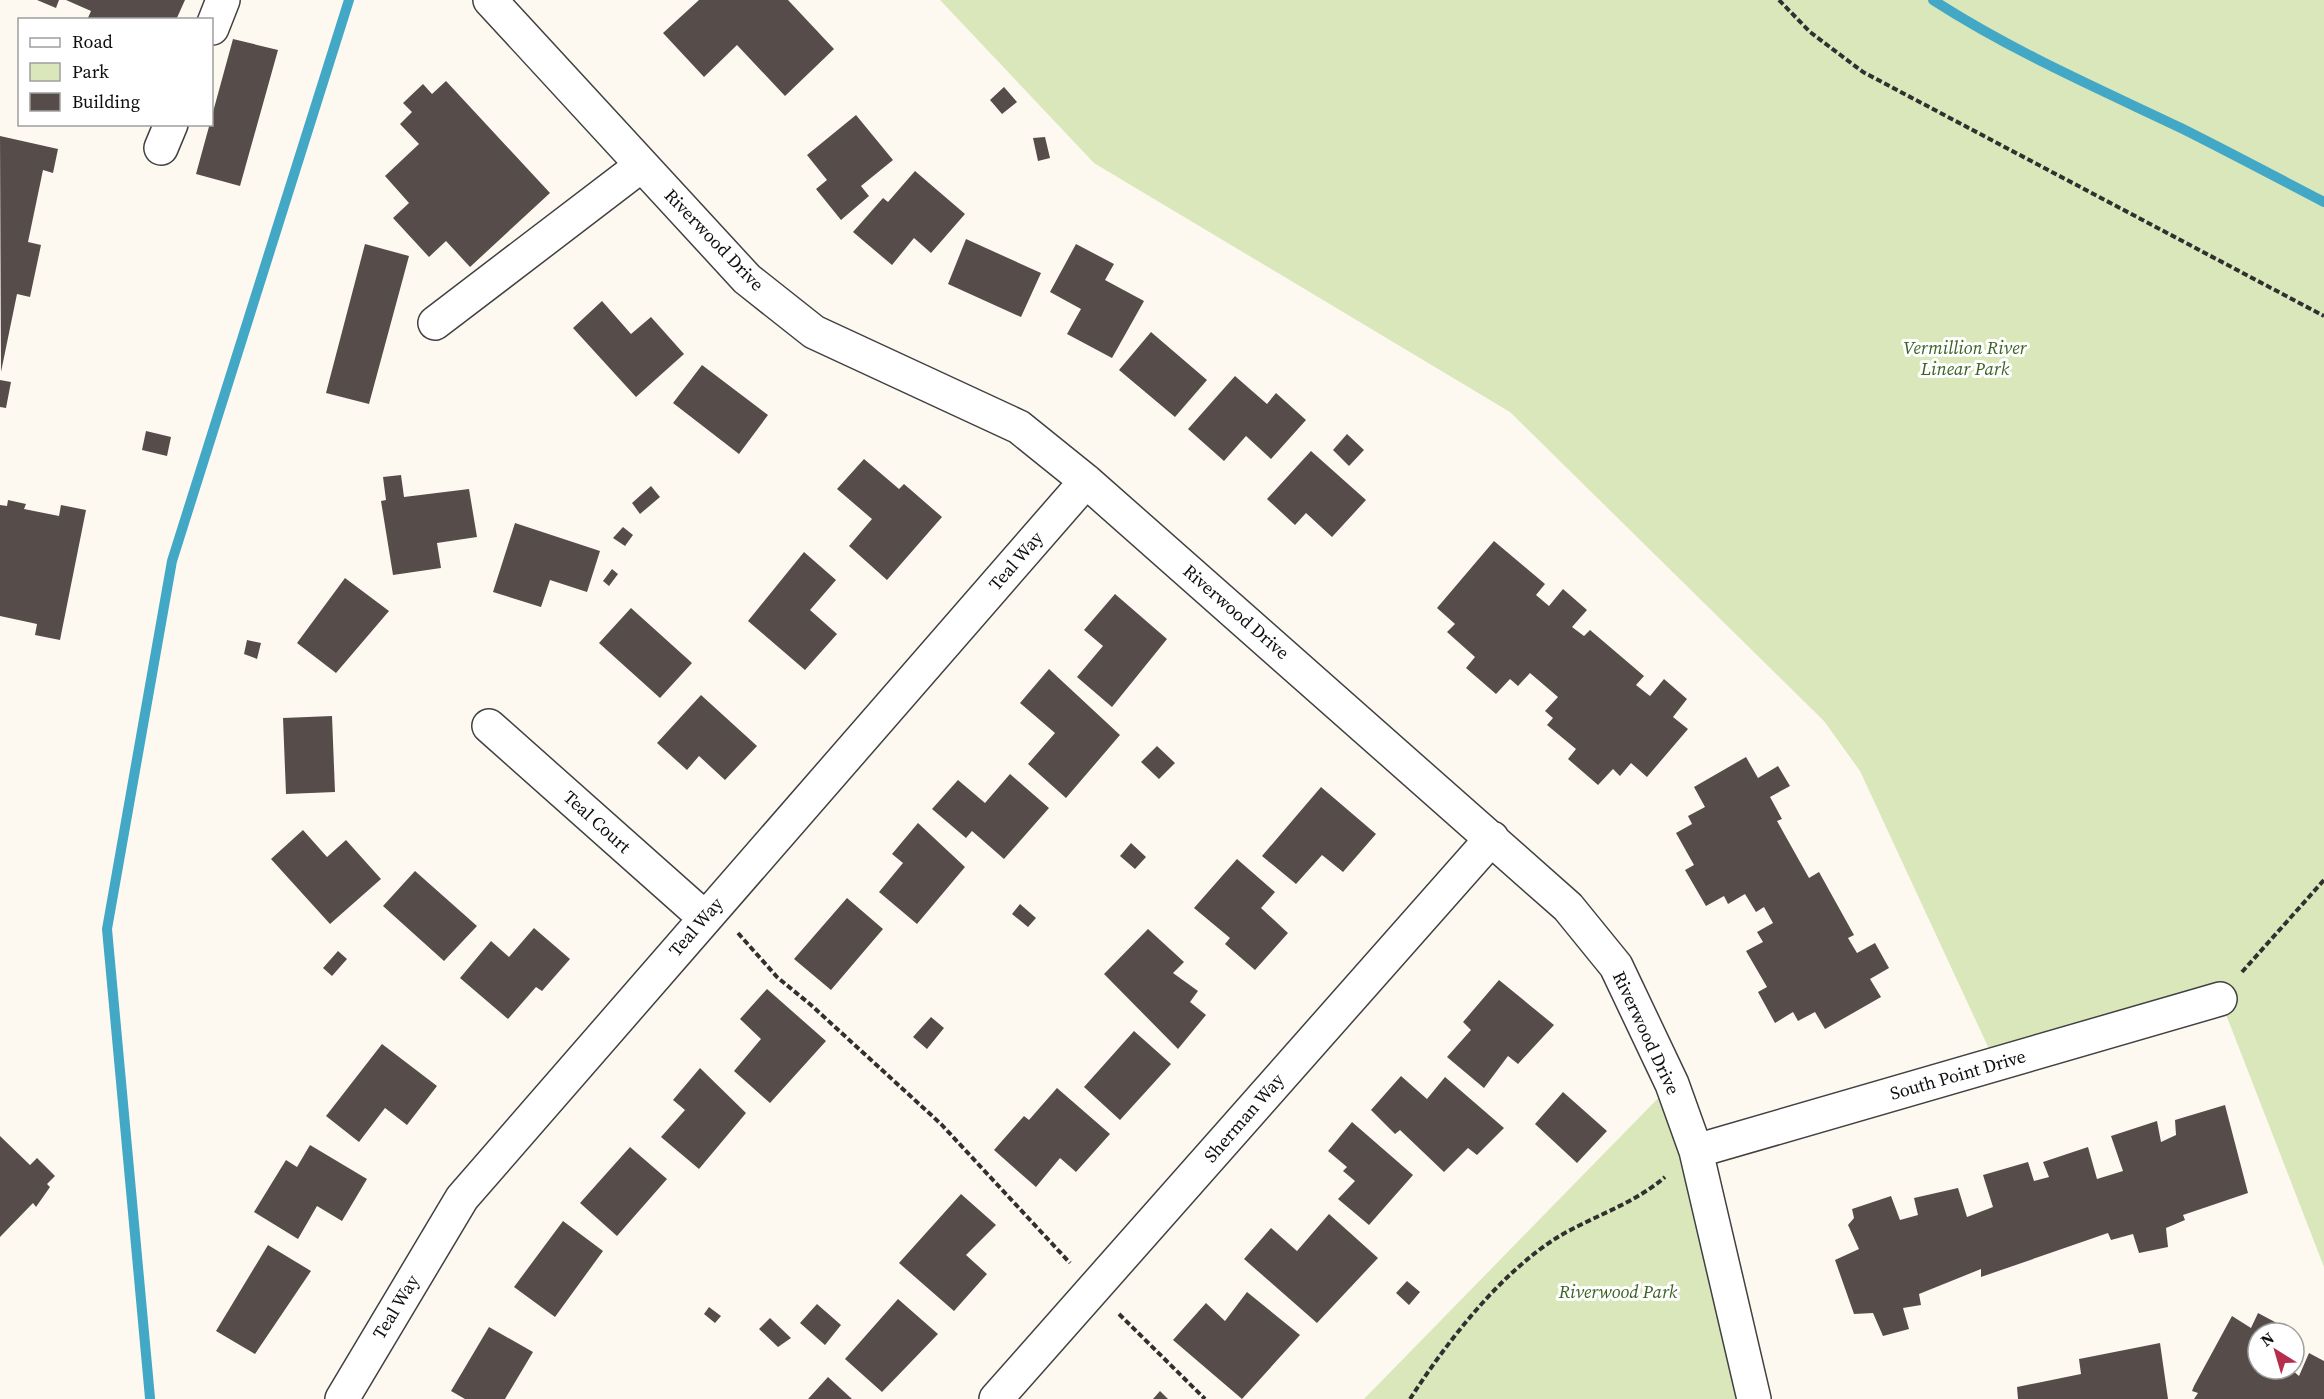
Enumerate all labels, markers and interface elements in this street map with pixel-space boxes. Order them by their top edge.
legend [18,18,213,126]
text: Road [72,29,113,54]
text: Park [72,59,109,84]
text: Building [72,89,140,114]
street label: Riverwood Drive [659,183,770,296]
park label: Vermillion River Linear Park [1903,335,2028,381]
street label: Teal Way [983,525,1049,596]
street label: Riverwood Drive [1178,558,1295,665]
street label: Teal Court [558,785,637,859]
street label: Teal Way [663,891,729,962]
street label: Riverwood Drive [1607,967,1686,1099]
street label: South Point Drive [1887,1043,2029,1106]
street label: Sherman Way [1198,1067,1290,1168]
street label: Teal Way [367,1269,425,1344]
park label: Riverwood Park [1558,1279,1678,1304]
north arrow [2246,1321,2306,1381]
text: N [2256,1327,2279,1351]

